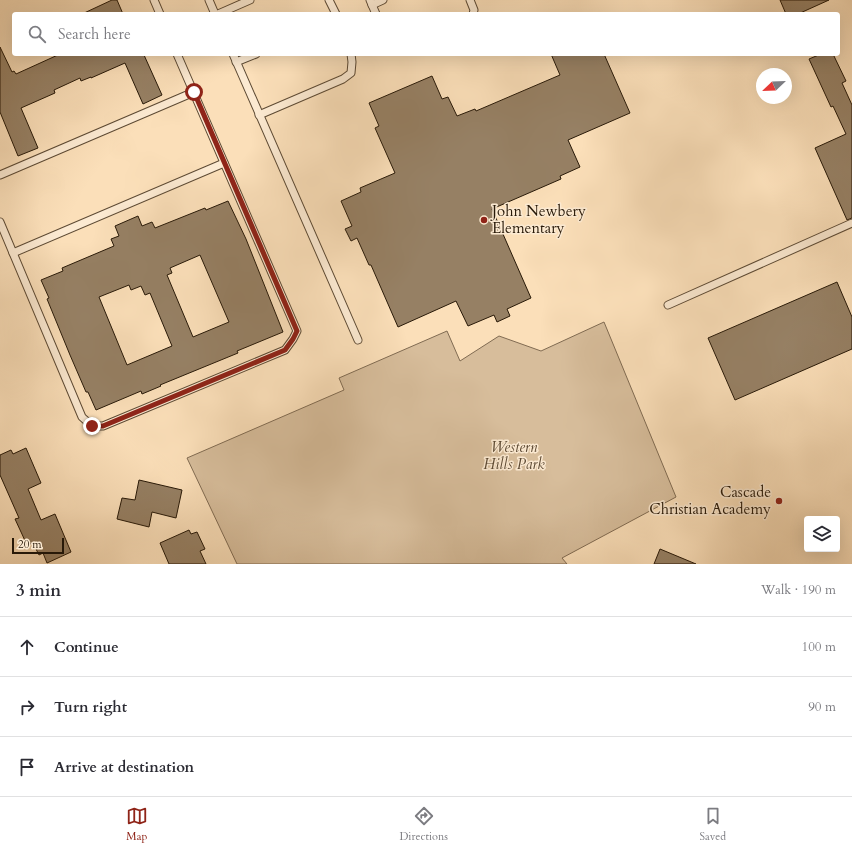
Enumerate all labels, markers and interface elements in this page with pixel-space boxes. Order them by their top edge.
search box [12,12,840,56]
icon: search [26,23,48,45]
text: Search here [58,24,131,44]
north arrow [756,68,792,104]
route start [185,83,203,101]
place label: John Newbery Elementary [490,201,586,238]
marker: John Newbery Elementary [479,215,489,225]
route end [83,417,101,435]
park label: Western Hills Park [483,437,545,474]
place label: Cascade Christian Academy [649,482,771,519]
marker: Cascade Christian Academy [774,496,784,506]
map controls [804,516,840,552]
button: layers [804,516,840,552]
scale bar [12,536,64,555]
text: 20 m [18,537,42,552]
text: 3 min [16,579,61,602]
text: Walk · 190 m [761,581,836,599]
icon: ahead [16,636,38,658]
text: Continue [54,637,119,657]
text: 100 m [802,638,836,656]
icon: right [16,696,38,718]
text: Turn right [54,697,127,717]
text: 90 m [808,698,836,716]
icon: arrive [16,756,38,778]
text: Arrive at destination [54,757,194,777]
tab: Map [126,805,148,844]
tab: Directions [399,805,448,844]
tab: Saved [700,805,726,844]

